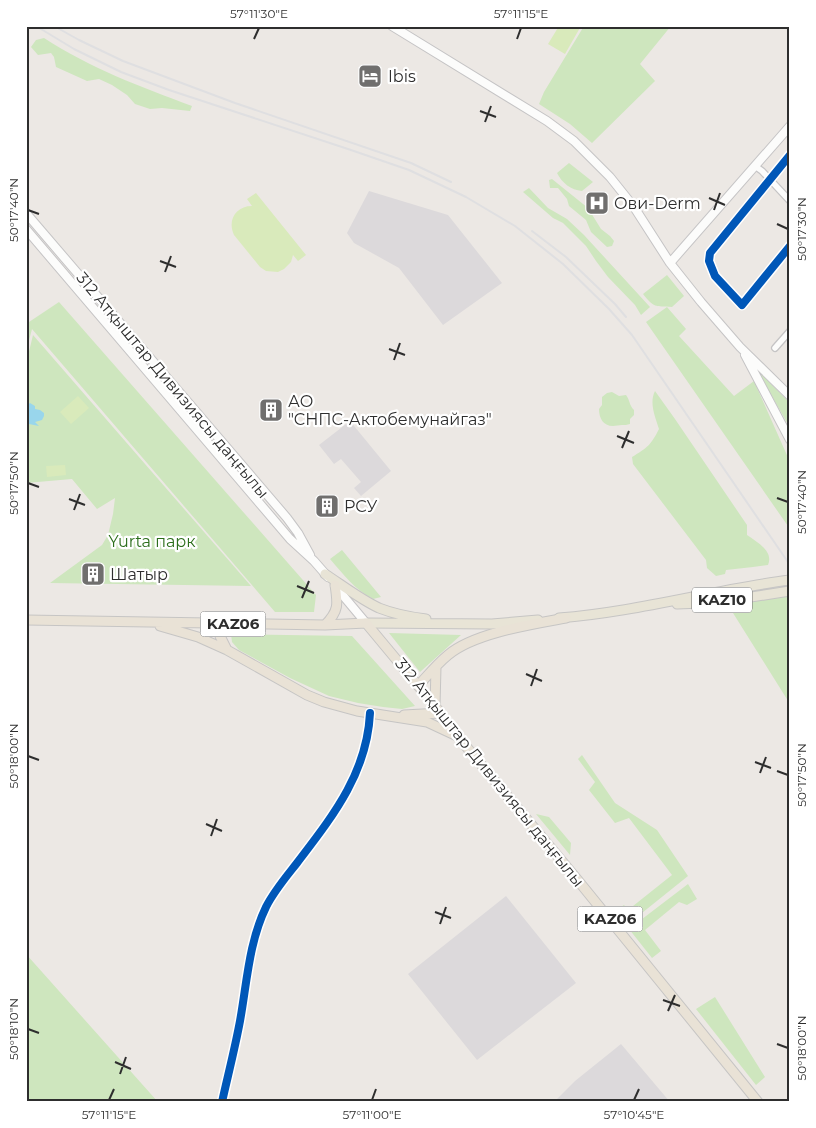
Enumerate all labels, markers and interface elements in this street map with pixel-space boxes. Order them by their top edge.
text: 57°11'30"E [230,6,288,21]
text: 57°11'15"E [494,6,548,21]
hotel icon: Ibis [357,63,383,89]
place label: Ibis [388,67,416,86]
text: 50°17'40"N [6,178,21,242]
hospital icon: Ови-Derm [584,190,610,216]
place label: Ови-Derm [614,194,701,213]
text: 50°17'30"N [794,197,809,261]
street label: 312 Атқыштар Дивизиясы даңғылы [72,268,273,502]
place label: АО "СНПС-Актобемунайгаз" [288,392,492,429]
building icon: АО "СНПС-Актобемунайгаз" [258,397,284,423]
text: 50°17'50"N [6,451,21,515]
text: 50°17'40"N [794,470,809,534]
building icon: РСУ [314,493,340,519]
place label: РСУ [344,497,378,516]
park label: Yurta парк [108,532,196,551]
building icon: Шатыр [80,561,106,587]
place label: Шатыр [110,565,168,584]
road number: KAZ10 [692,588,752,612]
road number: KАZ06 [200,612,266,636]
street label: 312 Атқыштар Дивизиясы даңғылы [391,654,588,891]
text: 50°18'00"N [6,723,21,789]
text: 50°17'50"N [794,743,809,807]
road number: KАZ06 [578,906,642,932]
text: 50°18'10"N [6,998,21,1060]
text: 50°18'00"N [794,1015,809,1081]
text: 57°11'15"E [82,1107,136,1122]
text: 57°11'00"E [343,1107,401,1122]
text: 57°10'45"E [604,1107,664,1122]

